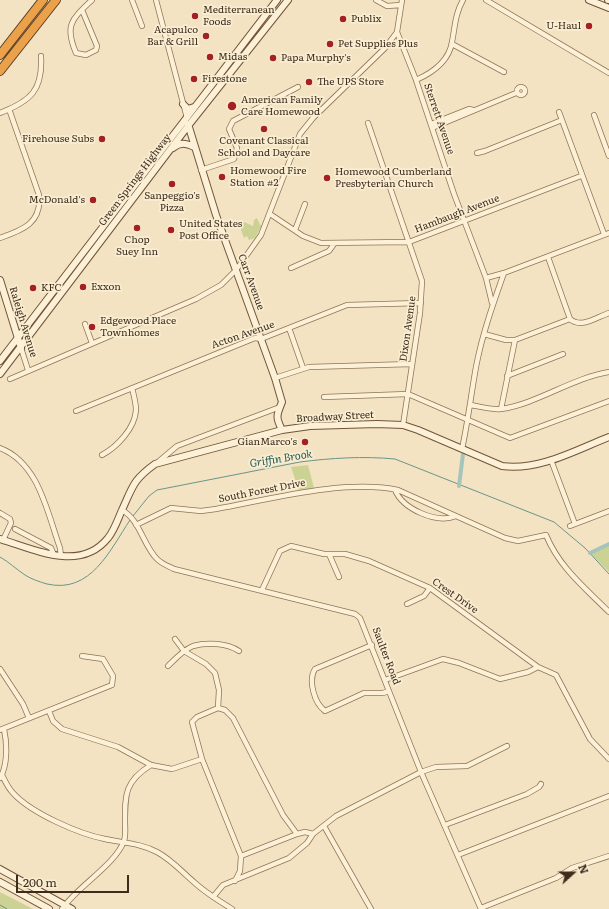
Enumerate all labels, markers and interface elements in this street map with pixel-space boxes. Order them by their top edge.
place label: Mediterranean Foods [203,4,275,28]
marker: Mediterranean Foods [190,11,200,21]
place label: Publix [351,13,381,25]
marker: Publix [338,14,348,24]
place label: U-Haul [546,20,581,32]
marker: U-Haul [584,21,594,31]
place label: Acapulco Bar & Grill [147,24,198,48]
marker: Acapulco Bar & Grill [201,31,211,41]
place label: Pet Supplies Plus [338,38,418,50]
marker: Pet Supplies Plus [325,39,335,49]
place label: Midas [218,51,247,63]
marker: Midas [205,52,215,62]
place label: Papa Murphy's [281,52,351,64]
marker: Papa Murphy's [268,53,278,63]
place label: Firestone [202,73,247,85]
marker: Firestone [189,74,199,84]
place label: The UPS Store [317,76,384,88]
marker: The UPS Store [304,77,314,87]
street label: Sterrett Avenue [421,82,457,156]
place label: American Family Care Homewood [241,94,323,118]
marker: American Family Care Homewood [226,100,238,112]
marker: Covenant Classical School and Daycare [259,124,269,134]
street label: Green Springs Highway [96,132,174,228]
place label: Firehouse Subs [22,133,94,145]
marker: Firehouse Subs [97,134,107,144]
place label: Covenant Classical School and Daycare [218,135,310,158]
place label: Homewood Fire Station #2 [230,165,306,188]
place label: Homewood Cumberland Presbyterian Church [335,166,452,190]
marker: Homewood Fire Station #2 [217,172,227,182]
marker: Homewood Cumberland Presbyterian Church [322,173,332,183]
marker: Sanpeggio's Pizza [167,179,177,189]
place label: Sanpeggio's Pizza [144,190,200,214]
street label: Hambaugh Avenue [413,192,501,236]
place label: McDonald's [29,194,85,206]
marker: McDonald's [88,195,98,205]
place label: United States Post Office [179,218,242,242]
marker: Chop Suey Inn [132,223,142,233]
marker: United States Post Office [166,225,176,235]
place label: Chop Suey Inn [116,234,158,258]
street label: Carr Avenue [235,252,267,312]
place label: Exxon [91,281,121,293]
place label: KFC [41,282,62,294]
marker: Exxon [78,282,88,292]
marker: KFC [28,283,38,293]
street label: Raleigh Avenue [7,285,39,359]
street label: Dixon Avenue [397,295,419,363]
place label: Edgewood Place Townhomes [100,315,176,338]
street label: Acton Avenue [210,319,276,351]
marker: Edgewood Place Townhomes [87,322,97,332]
street label: Broadway Street [296,409,374,425]
place label: GianMarco's [237,436,297,448]
marker: GianMarco's [300,437,310,447]
water label: Griffin Brook [249,448,313,470]
street label: South Forest Drive [217,477,307,505]
street label: Crest Drive [430,576,480,616]
street label: Saulter Road [370,626,402,686]
north arrow [553,853,593,893]
text: N [575,862,593,876]
scale bar [18,867,131,893]
text: 200 m [23,873,57,891]

